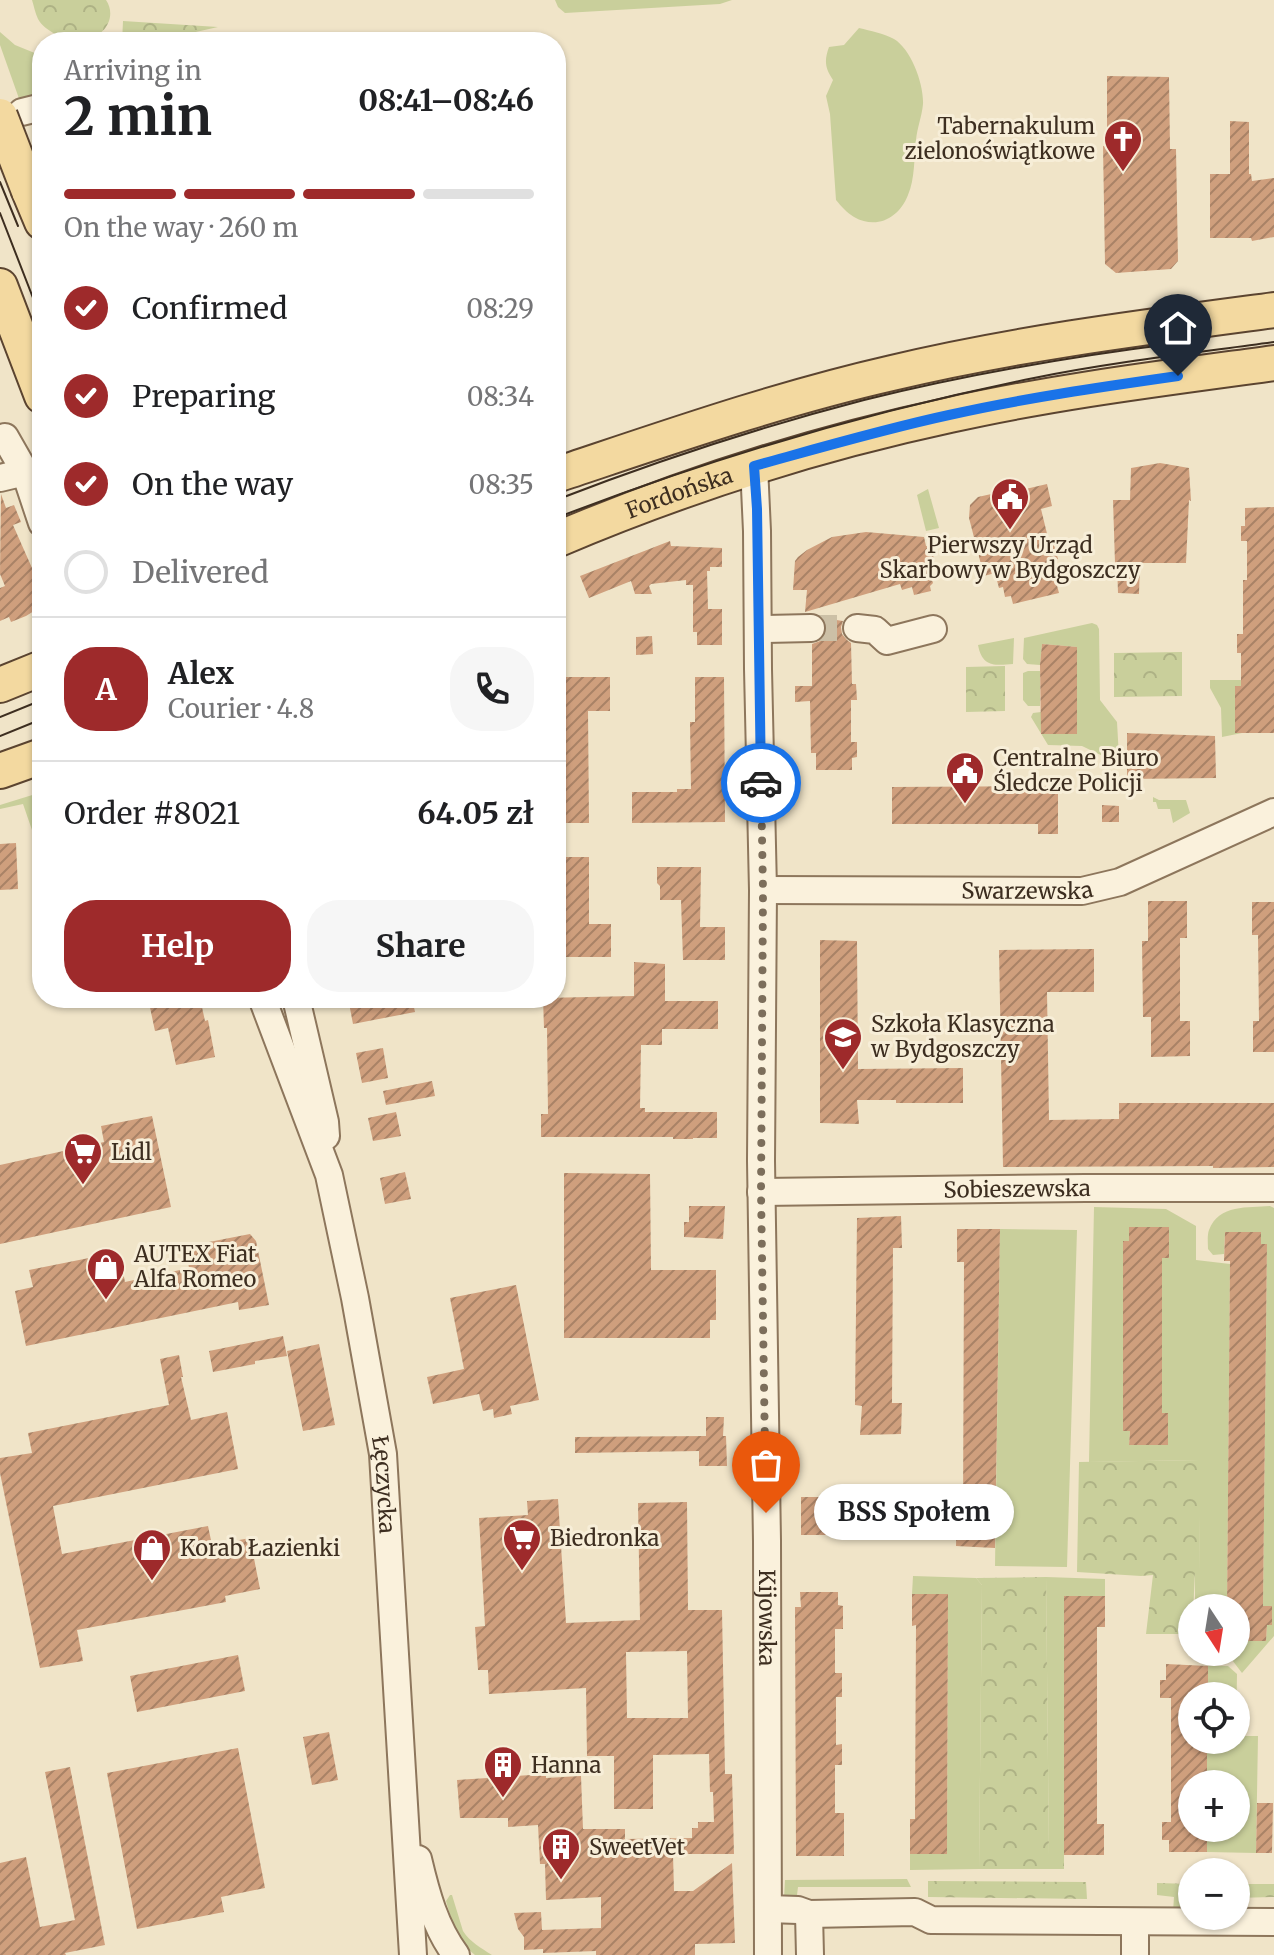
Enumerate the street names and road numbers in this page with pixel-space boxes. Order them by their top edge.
street label: Fordońska [622,461,736,524]
street label: Swarzewska [961,875,1096,905]
street label: Sobieszewska [943,1174,1091,1204]
street label: Łęczycka [366,1433,402,1535]
street label: Kijowska [753,1569,781,1667]

